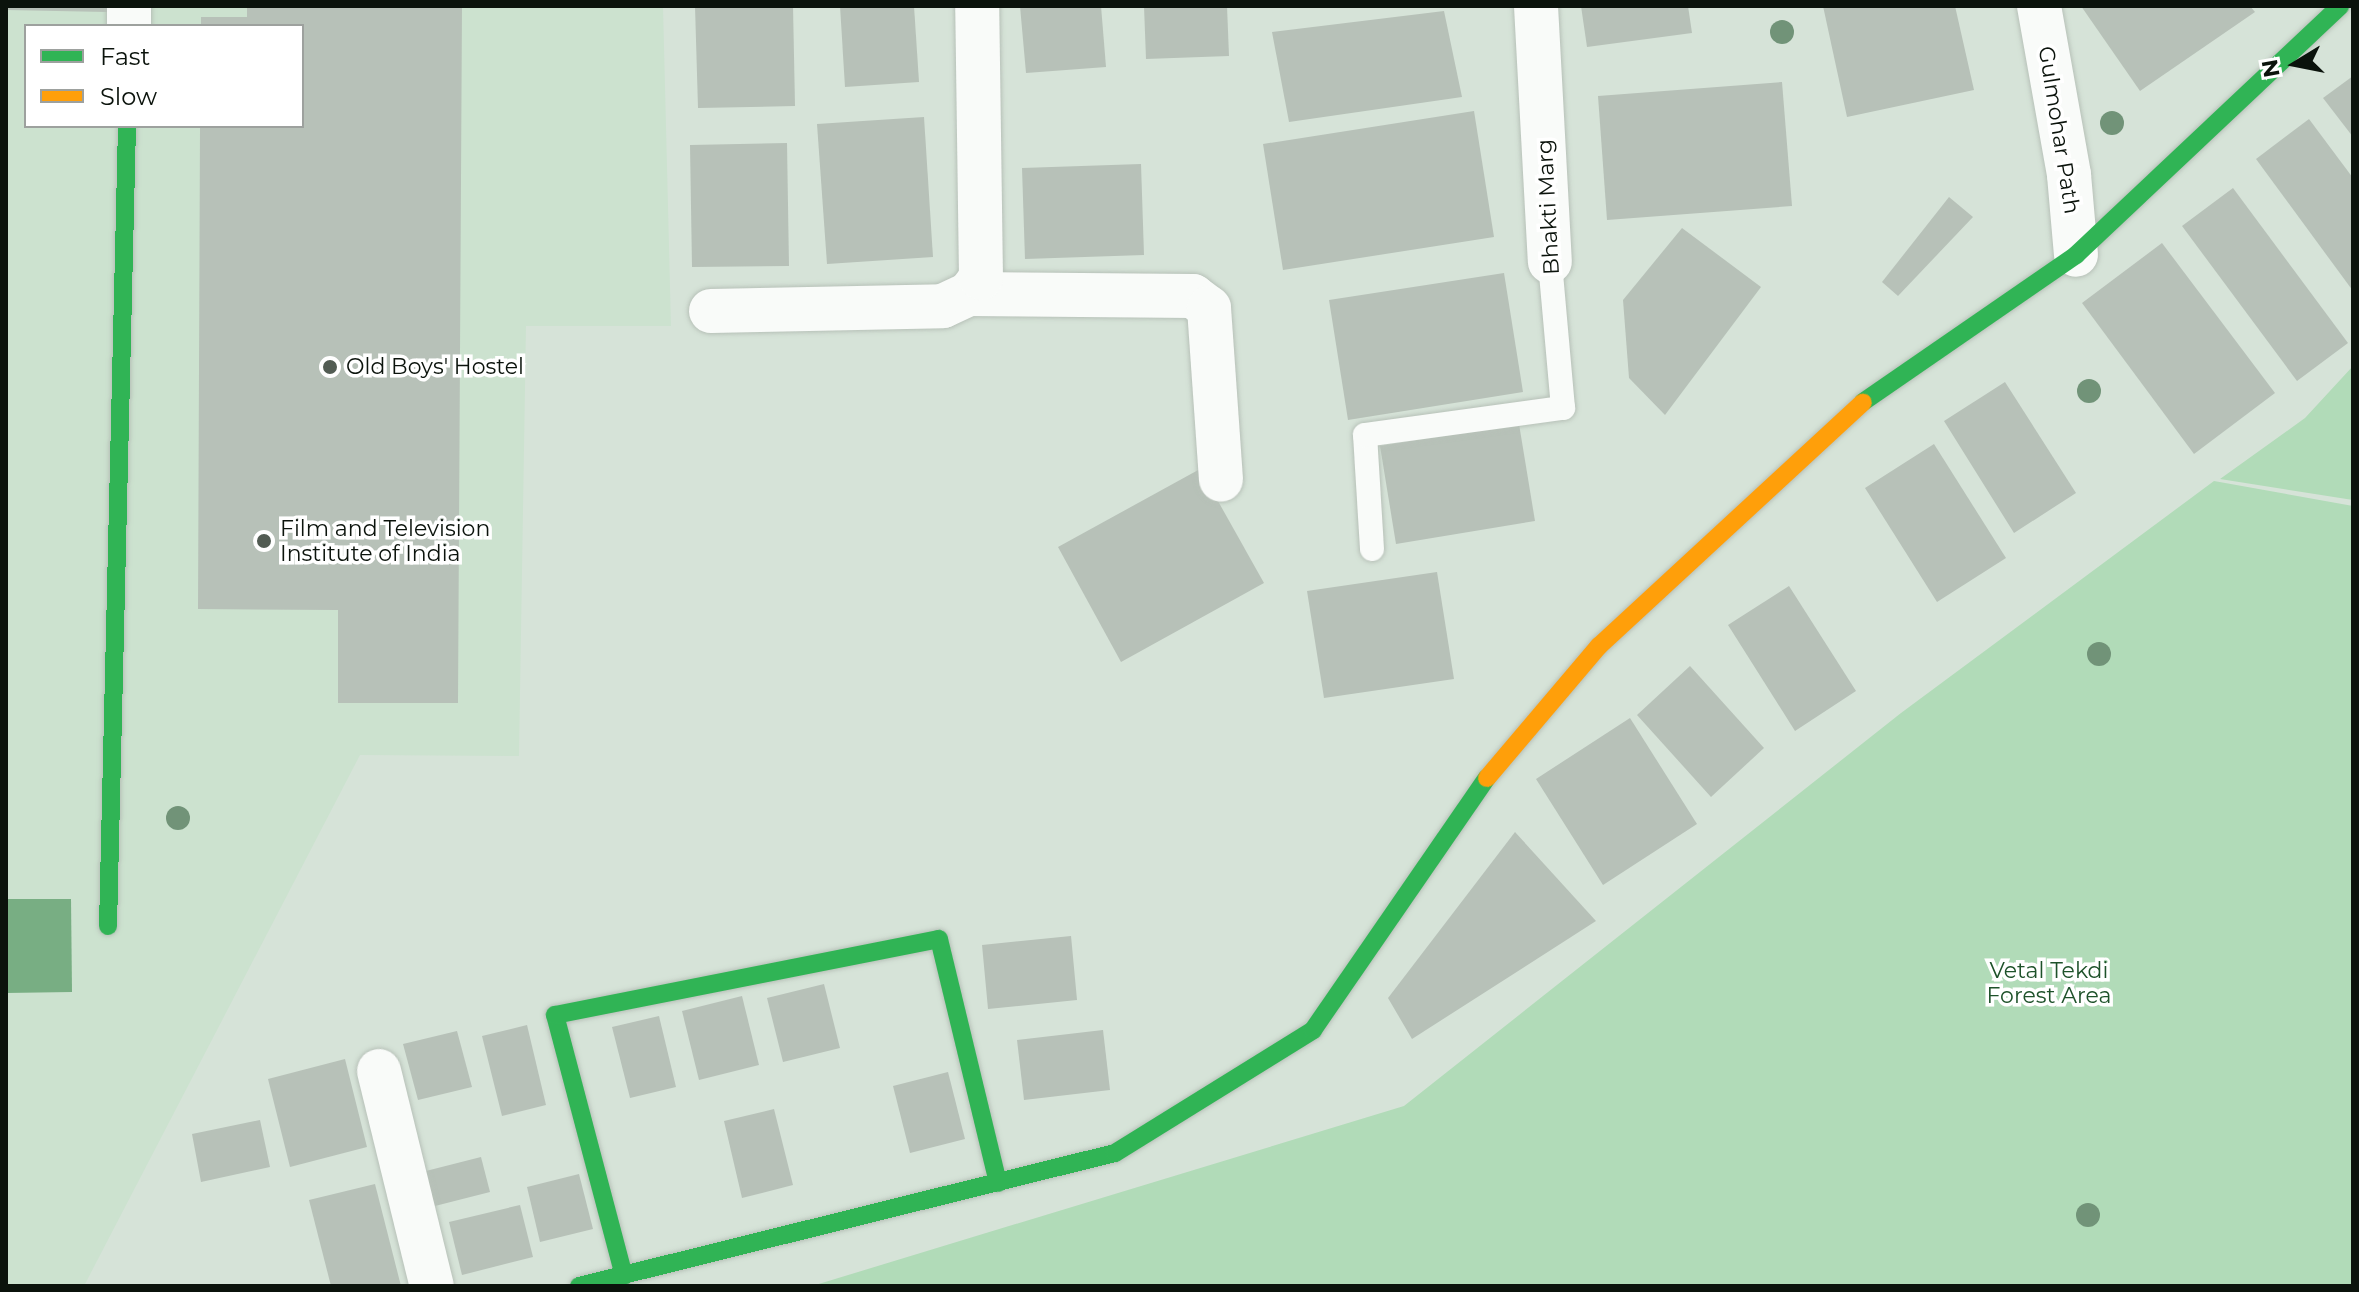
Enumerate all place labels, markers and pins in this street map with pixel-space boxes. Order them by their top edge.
place label: Old Boys' Hostel [346,354,524,380]
marker: Old Boys' Hostel [321,358,339,376]
place label: Film and Television Institute of India [280,515,490,566]
marker: Film and Television Institute of India [255,532,273,550]

